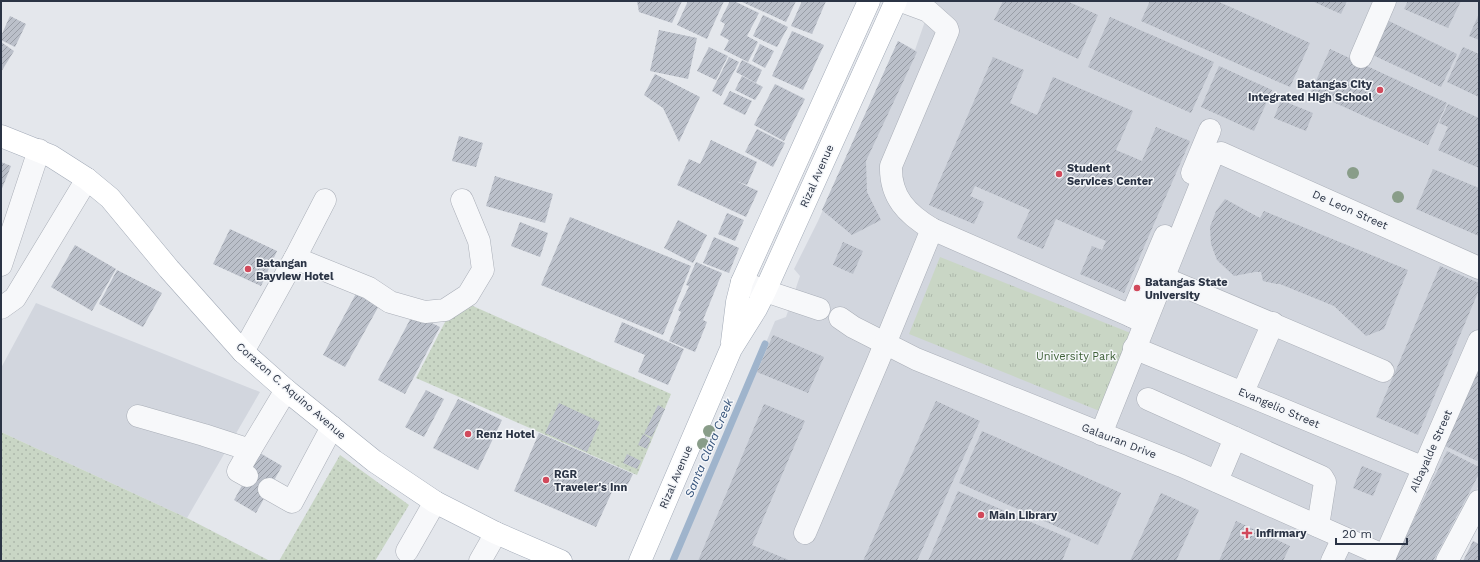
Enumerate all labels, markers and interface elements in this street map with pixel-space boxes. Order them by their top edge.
place label: Batangas City Integrated High School [1248,78,1373,104]
marker: Batangas City Integrated High School [1375,85,1385,95]
street label: Rizal Avenue [797,143,837,209]
place label: Student Services Center [1067,162,1153,188]
marker: Student Services Center [1054,169,1064,179]
street label: De Leon Street [1310,188,1390,233]
place label: Batangan Bayview Hotel [256,257,334,283]
marker: Batangan Bayview Hotel [243,264,253,274]
place label: Batangas State University [1145,276,1228,302]
marker: Batangas State University [1132,283,1142,293]
street label: Corazon C. Aquino Avenue [234,340,348,442]
park label: University Park [1036,350,1116,363]
street label: Evangelio Street [1236,385,1322,431]
water label: Santa Clara Creek [682,396,736,500]
street label: Albayalde Street [1407,408,1455,494]
street label: Galauran Drive [1080,421,1158,461]
place label: Renz Hotel [476,428,535,441]
marker: Renz Hotel [463,429,473,439]
street label: Rizal Avenue [657,443,695,511]
place label: RGR Traveler's Inn [554,468,627,494]
marker: RGR Traveler's Inn [541,475,551,485]
place label: Main Library [989,509,1058,522]
marker: Main Library [976,510,986,520]
scale bar [1336,520,1407,546]
marker: Infirmary [1241,527,1253,539]
place label: Infirmary [1256,527,1307,540]
text: 20 m [1342,527,1372,541]

